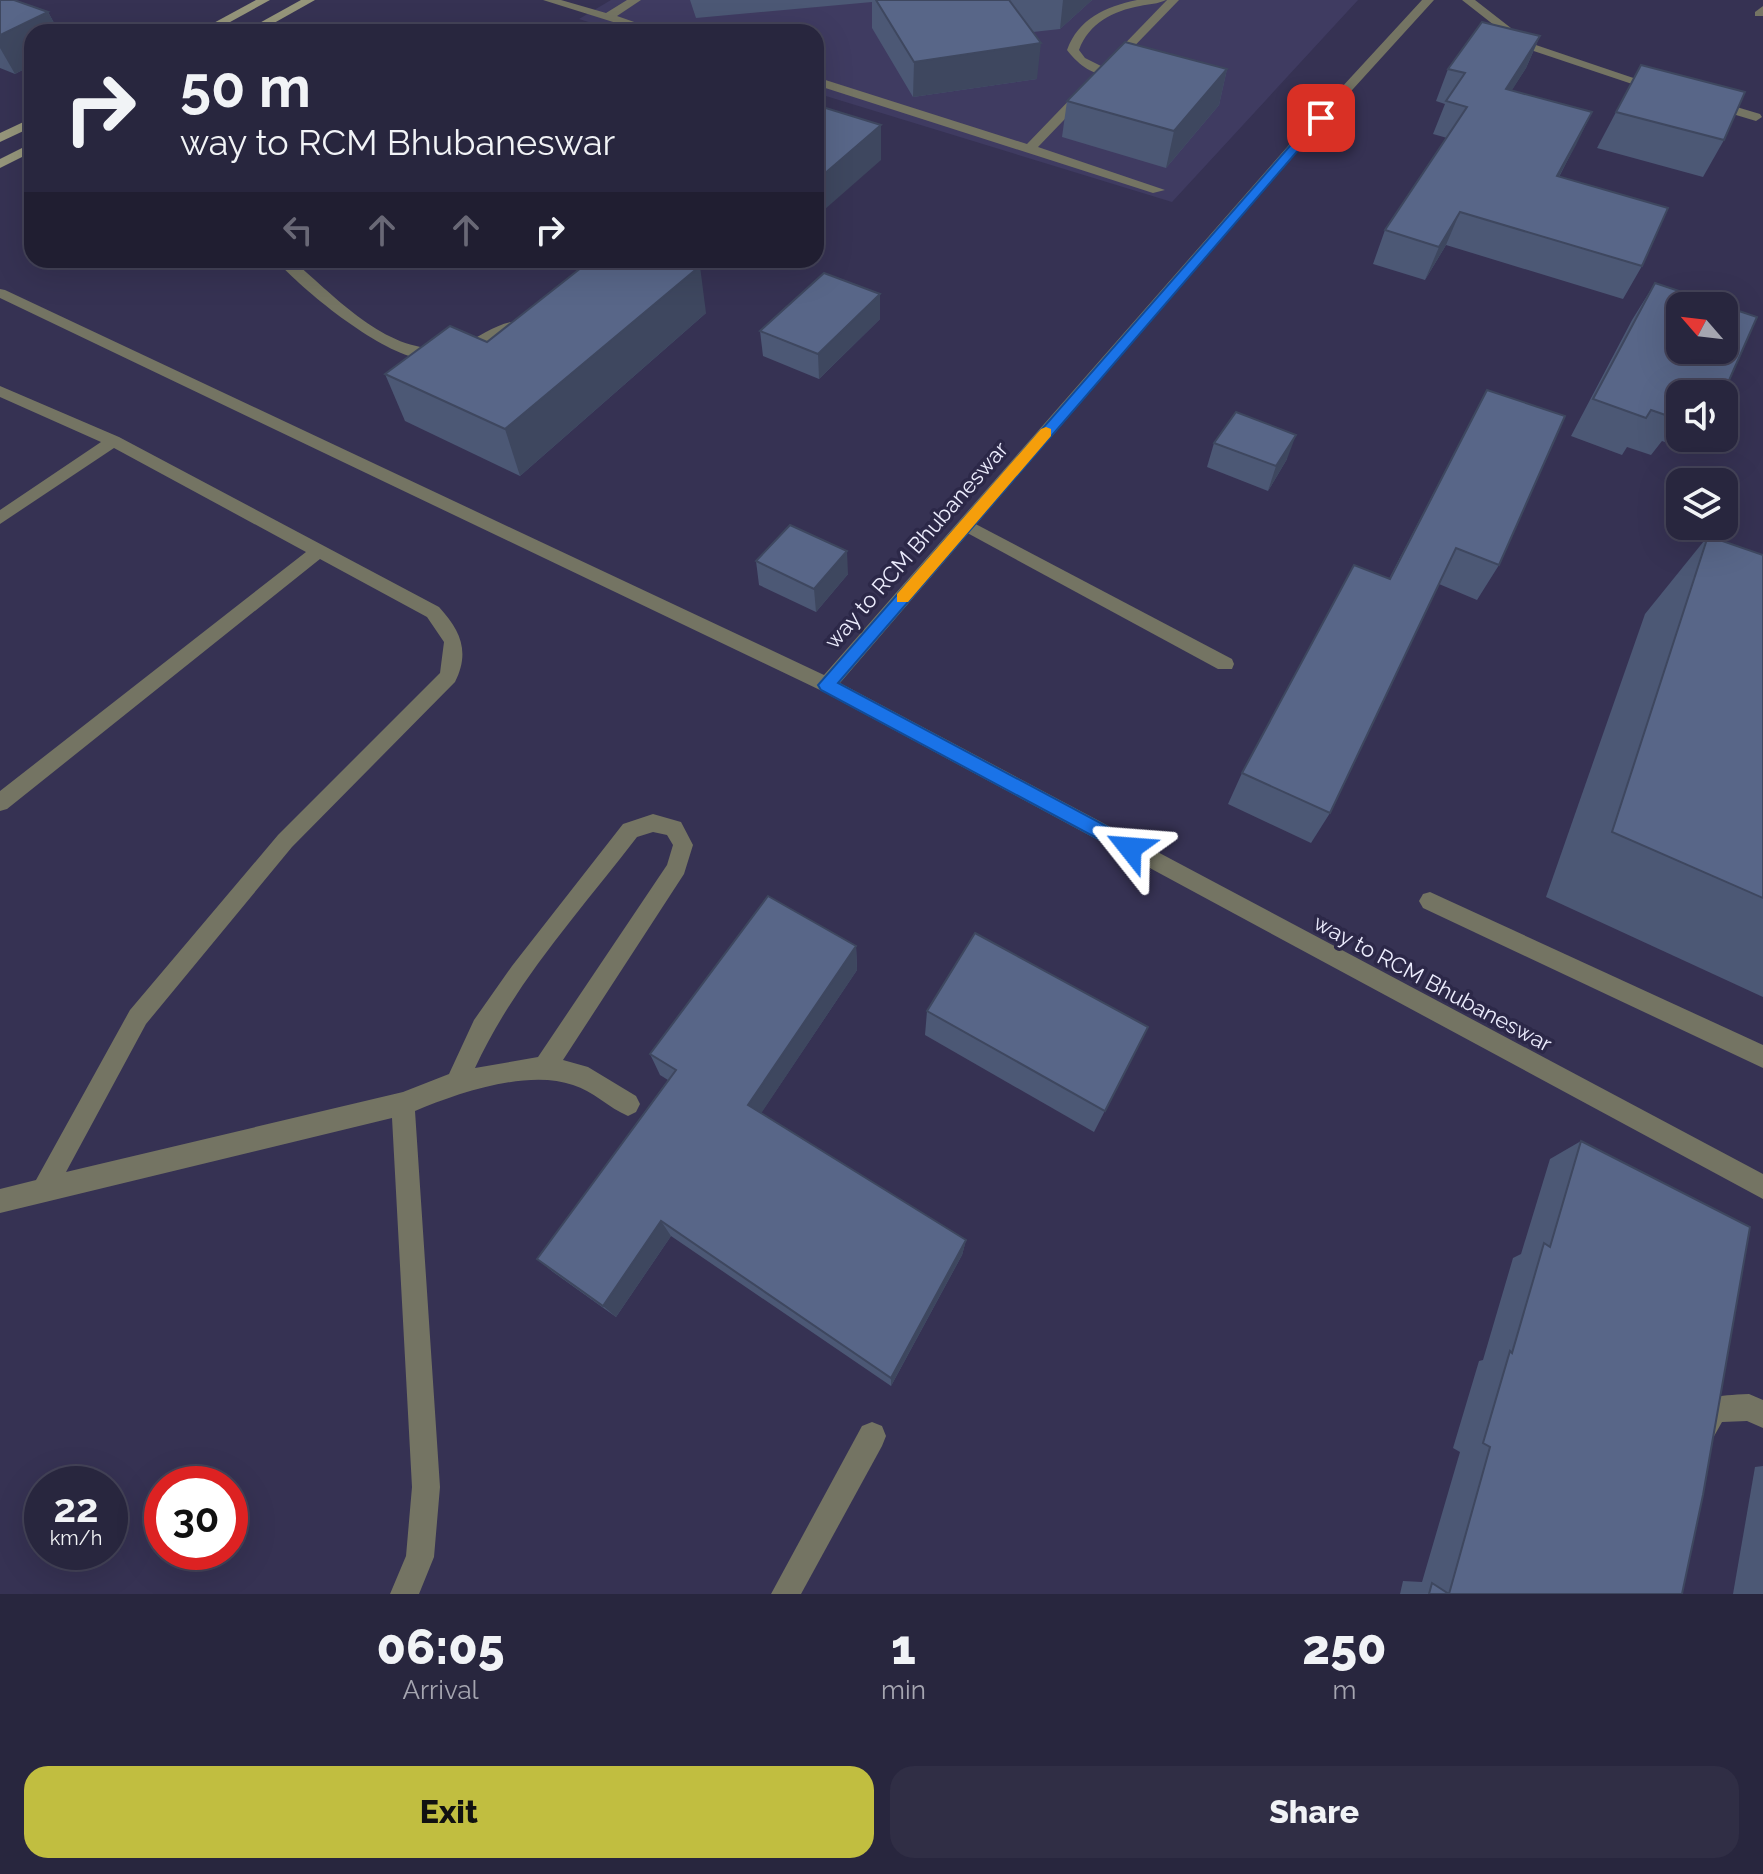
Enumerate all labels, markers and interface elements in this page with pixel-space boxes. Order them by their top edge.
text: 50 m [180,54,311,120]
icon: right [48,56,152,160]
pin [1287,84,1355,152]
icon: arrive [1299,96,1343,140]
text: way to RCM Bhubaneswar [180,121,615,163]
icon: left [276,208,320,252]
icon: ahead [360,208,404,252]
icon: ahead [444,208,488,252]
icon: right [528,208,572,252]
north arrow [1666,292,1738,364]
map controls [1666,292,1738,540]
button: sound [1666,380,1738,452]
street label: way to RCM Bhubaneswar [819,436,1013,654]
button: layers [1666,468,1738,540]
position arrow [1088,806,1172,890]
street label: way to RCM Bhubaneswar [1309,909,1557,1057]
speed limit sign: 30 [144,1466,248,1570]
text: 22 [53,1484,99,1531]
text: km/h [50,1526,102,1550]
text: 06:05 [377,1619,505,1675]
text: 1 [891,1619,916,1675]
text: 250 [1302,1619,1386,1675]
text: Arrival [402,1675,479,1705]
text: min [881,1675,926,1705]
text: m [1332,1675,1356,1705]
button: Exit [24,1766,874,1858]
button: Share [890,1766,1739,1858]

